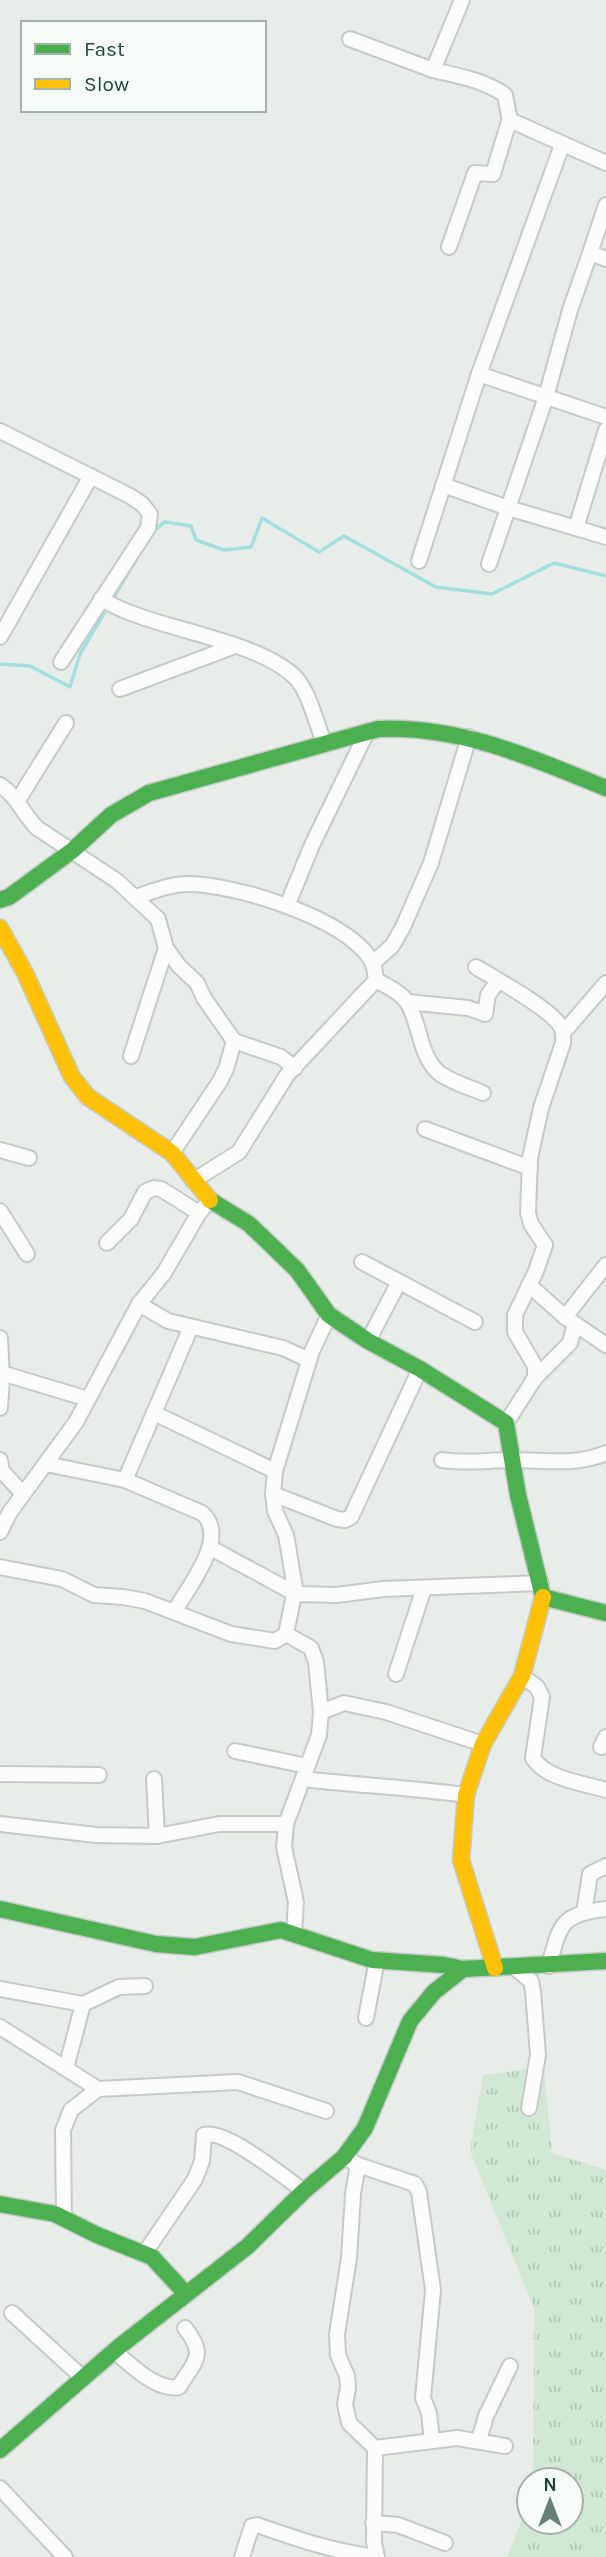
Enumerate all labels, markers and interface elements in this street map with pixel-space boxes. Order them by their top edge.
legend [21,21,266,112]
text: Fast [84,37,125,61]
text: Slow [84,72,129,96]
north arrow [515,2466,585,2536]
text: N [543,2474,557,2496]

